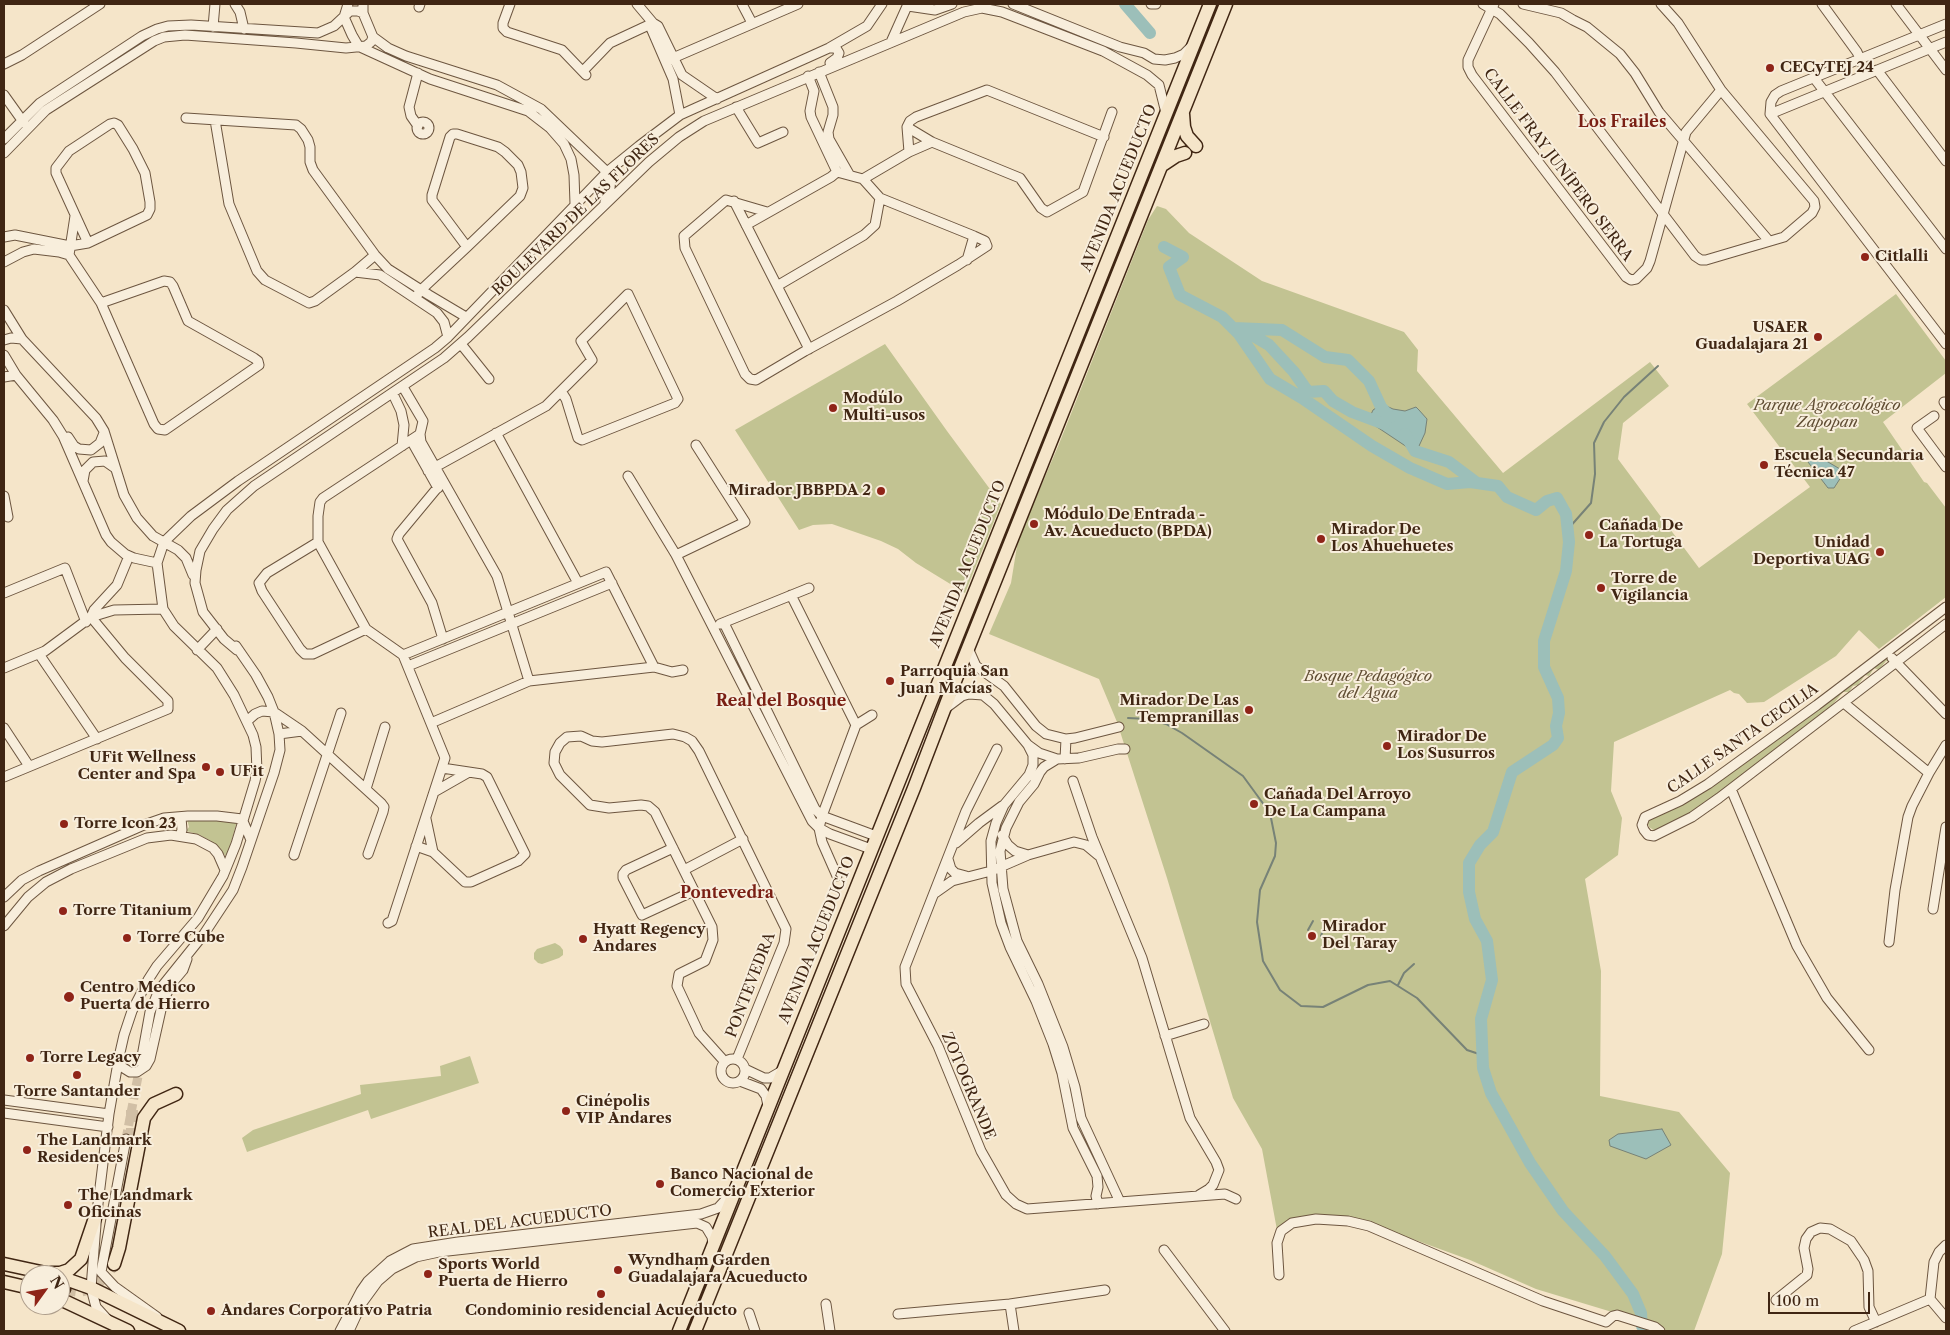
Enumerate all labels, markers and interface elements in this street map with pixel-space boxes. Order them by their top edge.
place label: CECyTEJ 24 [1780,59,1874,77]
marker: CECyTEJ 24 [1764,62,1776,74]
street label: CALLE FRAY JUNÍPERO SERRA [1480,65,1636,265]
street label: AVENIDA ACUEDUCTO [1077,102,1161,274]
district label: Los Frailes [1578,112,1666,132]
street label: BOULEVARD DE LAS FLORES [489,130,663,300]
place label: Citlalli [1875,248,1928,266]
marker: Citlalli [1859,251,1871,263]
place label: USAER Guadalajara 21 [1695,319,1808,354]
marker: USAER Guadalajara 21 [1812,331,1824,343]
place label: Modúlo Multi-usos [843,390,925,425]
park label: Parque Agroecológico Zapopan [1754,397,1900,432]
marker: Modúlo Multi-usos [827,402,839,414]
place label: Escuela Secundaria Técnica 47 [1774,447,1924,482]
marker: Escuela Secundaria Técnica 47 [1758,459,1770,471]
street label: AVENIDA ACUEDUCTO [926,478,1010,650]
place label: Mirador JBBPDA 2 [728,482,871,500]
marker: Mirador JBBPDA 2 [875,485,887,497]
place label: Módulo De Entrada - Av. Acueducto (BPDA) [1044,506,1212,541]
place label: Cañada De La Tortuga [1599,517,1683,552]
marker: Módulo De Entrada - Av. Acueducto (BPDA) [1028,518,1040,530]
place label: Mirador De Los Ahuehuetes [1331,521,1453,556]
marker: Cañada De La Tortuga [1583,529,1595,541]
marker: Mirador De Los Ahuehuetes [1315,533,1327,545]
place label: Unidad Deportiva UAG [1753,534,1870,569]
marker: Unidad Deportiva UAG [1874,546,1886,558]
place label: Torre de Vigilancia [1611,570,1688,605]
marker: Torre de Vigilancia [1595,582,1607,594]
place label: Parroquia San Juan Macías [900,663,1009,698]
park label: Bosque Pedagógico del Agua [1304,668,1432,703]
marker: Parroquia San Juan Macías [884,675,896,687]
street label: CALLE SANTA CECILIA [1664,680,1822,798]
district label: Real del Bosque [716,691,846,711]
place label: Mirador De Las Tempranillas [1119,692,1239,727]
marker: Mirador De Las Tempranillas [1243,704,1255,716]
place label: Mirador De Los Susurros [1397,728,1495,763]
marker: Mirador De Los Susurros [1381,740,1393,752]
place label: UFit Wellness Center and Spa [78,749,196,784]
marker: UFit Wellness Center and Spa [200,761,212,773]
place label: UFit [230,763,264,781]
marker: UFit [214,766,226,778]
place label: Cañada Del Arroyo De La Campana [1264,786,1411,821]
marker: Cañada Del Arroyo De La Campana [1248,798,1260,810]
place label: Torre Icon 23 [74,815,176,833]
marker: Torre Icon 23 [58,818,70,830]
street label: AVENIDA ACUEDUCTO [775,854,859,1026]
district label: Pontevedra [680,883,774,903]
place label: Torre Titanium [73,902,192,920]
marker: Torre Titanium [57,905,69,917]
place label: Mirador Del Taray [1322,918,1397,953]
place label: Hyatt Regency Andares [593,921,705,956]
place label: Torre Cube [137,929,225,947]
street label: PONTEVEDRA [723,930,779,1040]
marker: Mirador Del Taray [1306,930,1318,942]
marker: Torre Cube [121,932,133,944]
marker: Hyatt Regency Andares [577,933,589,945]
place label: Centro Medico Puerta de Hierro [80,979,210,1014]
marker: Centro Medico Puerta de Hierro [62,990,76,1004]
street label: ZOTOGRANDE [937,1029,999,1143]
place label: Torre Legacy [40,1049,141,1067]
marker: Torre Legacy [24,1052,36,1064]
marker: Torre Santander [71,1069,83,1081]
place label: Torre Santander [14,1083,140,1101]
place label: Cinépolis VIP Andares [576,1093,672,1128]
marker: Cinépolis VIP Andares [560,1105,572,1117]
place label: The Landmark Residences [37,1132,152,1167]
marker: The Landmark Residences [21,1144,33,1156]
place label: Banco Nacional de Comercio Exterior [670,1166,815,1201]
marker: Banco Nacional de Comercio Exterior [654,1178,666,1190]
place label: The Landmark Oficinas [78,1187,193,1222]
marker: The Landmark Oficinas [62,1199,74,1211]
street label: REAL DEL ACUEDUCTO [427,1202,613,1242]
place label: Wyndham Garden Guadalajara Acueducto [628,1252,807,1287]
place label: Sports World Puerta de Hierro [438,1256,568,1291]
marker: Wyndham Garden Guadalajara Acueducto [612,1264,624,1276]
north arrow [20,1265,70,1315]
marker: Sports World Puerta de Hierro [422,1268,434,1280]
text: N [46,1273,68,1293]
scale bar [1770,1282,1872,1314]
marker: Condominio residencial Acueducto [595,1288,607,1300]
text: 100 m [1776,1291,1819,1310]
place label: Andares Corporativo Patria [221,1302,432,1320]
place label: Condominio residencial Acueducto [465,1302,737,1320]
marker: Andares Corporativo Patria [205,1305,217,1317]

